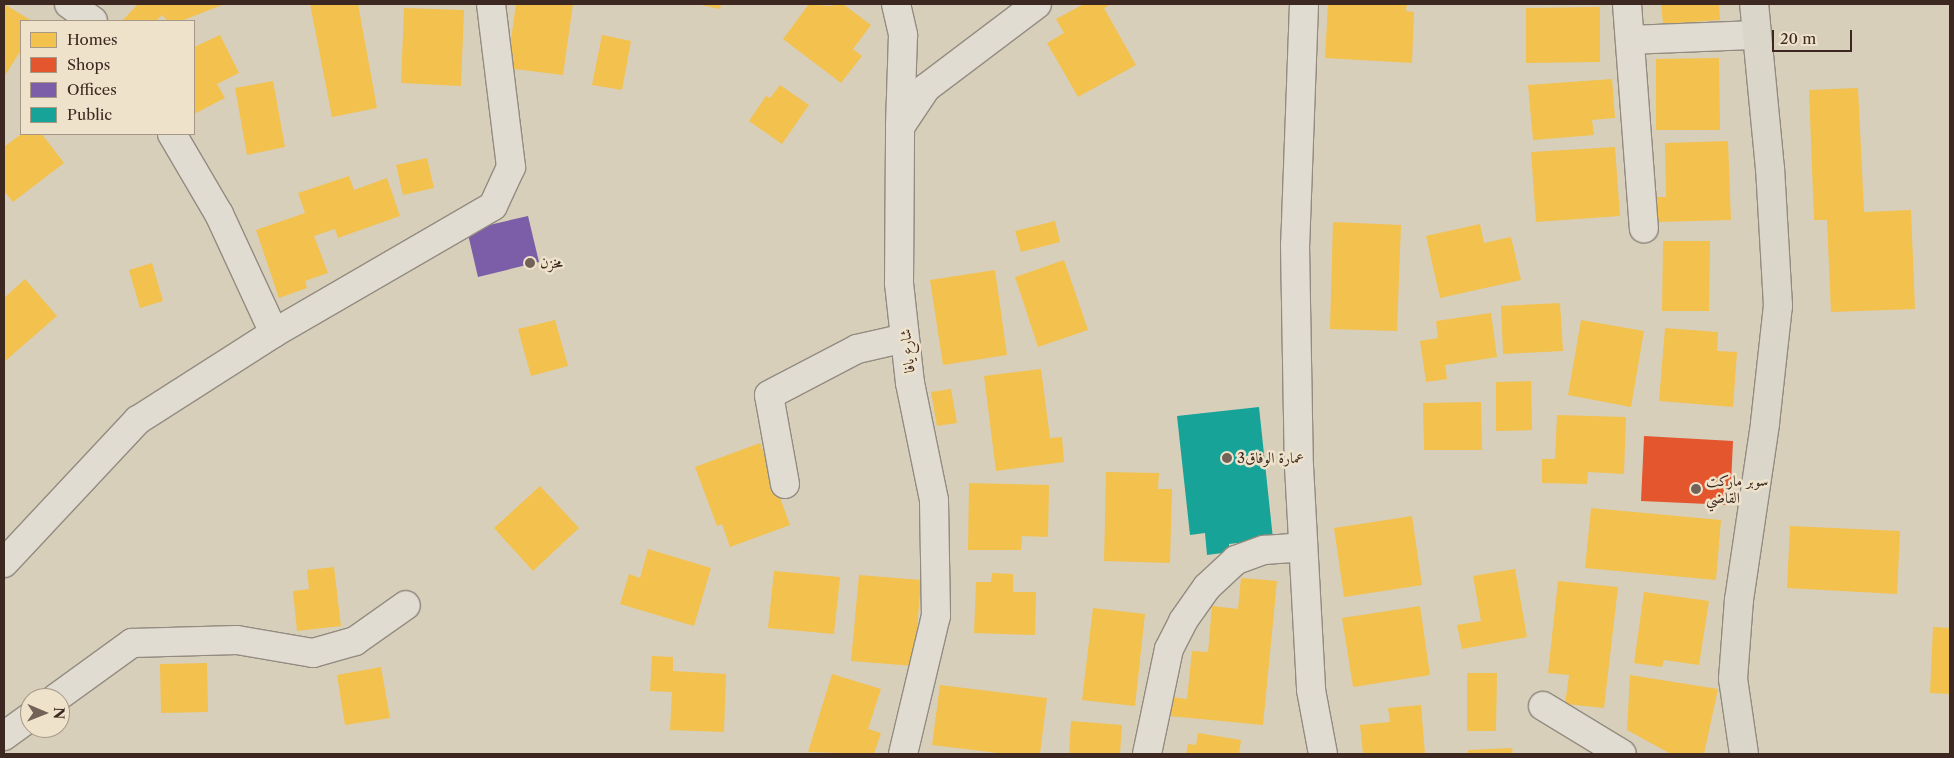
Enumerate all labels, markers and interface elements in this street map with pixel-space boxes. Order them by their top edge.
legend [20,20,195,135]
scale bar [1774,20,1854,52]
text: 20 m [1780,29,1816,48]
text: Homes [67,30,118,49]
text: Shops [67,55,110,74]
text: Offices [67,80,117,99]
text: Public [67,105,112,124]
place label: مخزن [540,254,563,272]
marker: مخزن [524,257,536,269]
street label: شارع يافا [896,328,918,374]
place label: عمارة الوفاق3 [1237,449,1304,467]
marker: عمارة الوفاق3 [1221,452,1233,464]
place label: سوبر ماركت القاضي [1706,471,1768,506]
marker: سوبر ماركت القاضي [1690,483,1702,495]
north arrow [20,688,70,738]
text: N [50,707,68,719]

